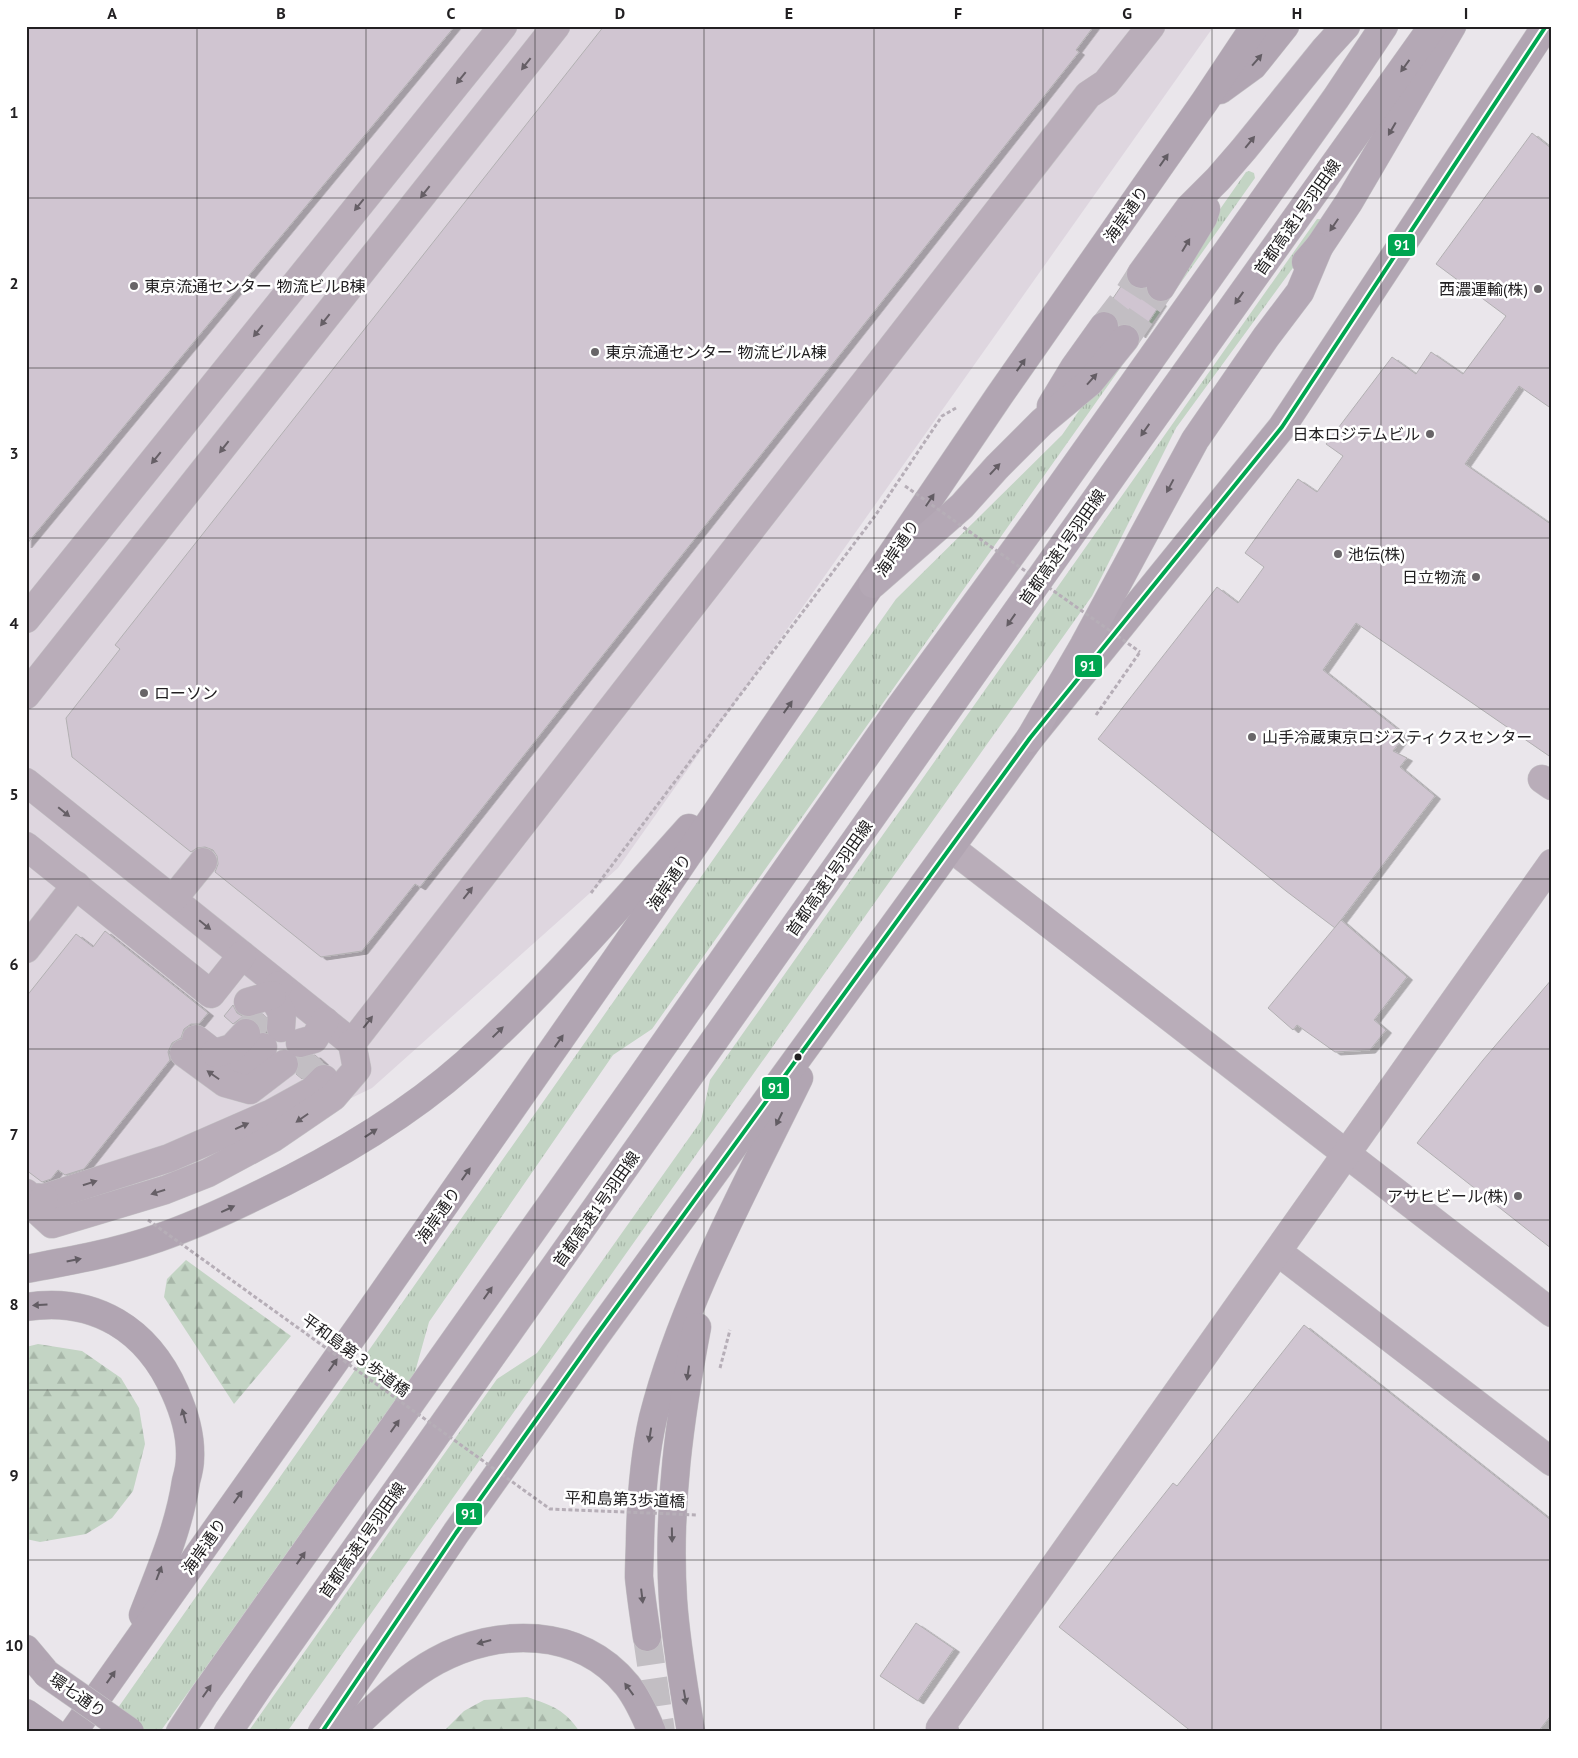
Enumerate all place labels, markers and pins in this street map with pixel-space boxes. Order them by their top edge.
place label: 東京流通センター 物流ビルB棟 [144,276,366,296]
place label: 西濃運輸(株) [1439,279,1528,299]
marker: 東京流通センター 物流ビルB棟 [128,280,140,292]
marker: 西濃運輸(株) [1532,283,1544,295]
place label: 東京流通センター 物流ビルA棟 [605,342,827,362]
marker: 東京流通センター 物流ビルA棟 [589,346,601,358]
place label: 日本ロジテムビル [1292,424,1420,444]
marker: 日本ロジテムビル [1424,428,1436,440]
place label: 池伝(株) [1348,544,1405,564]
marker: 池伝(株) [1332,548,1344,560]
place label: 日立物流 [1402,567,1466,587]
marker: 日立物流 [1470,571,1482,583]
place label: ローソン [154,683,218,703]
marker: ローソン [138,687,150,699]
place label: 山手冷蔵東京ロジスティクスセンター [1262,727,1533,747]
marker: 山手冷蔵東京ロジスティクスセンター [1246,731,1258,743]
unlabelled marker [793,1052,803,1062]
place label: アサヒビール(株) [1387,1186,1508,1206]
marker: アサヒビール(株) [1512,1190,1524,1202]

